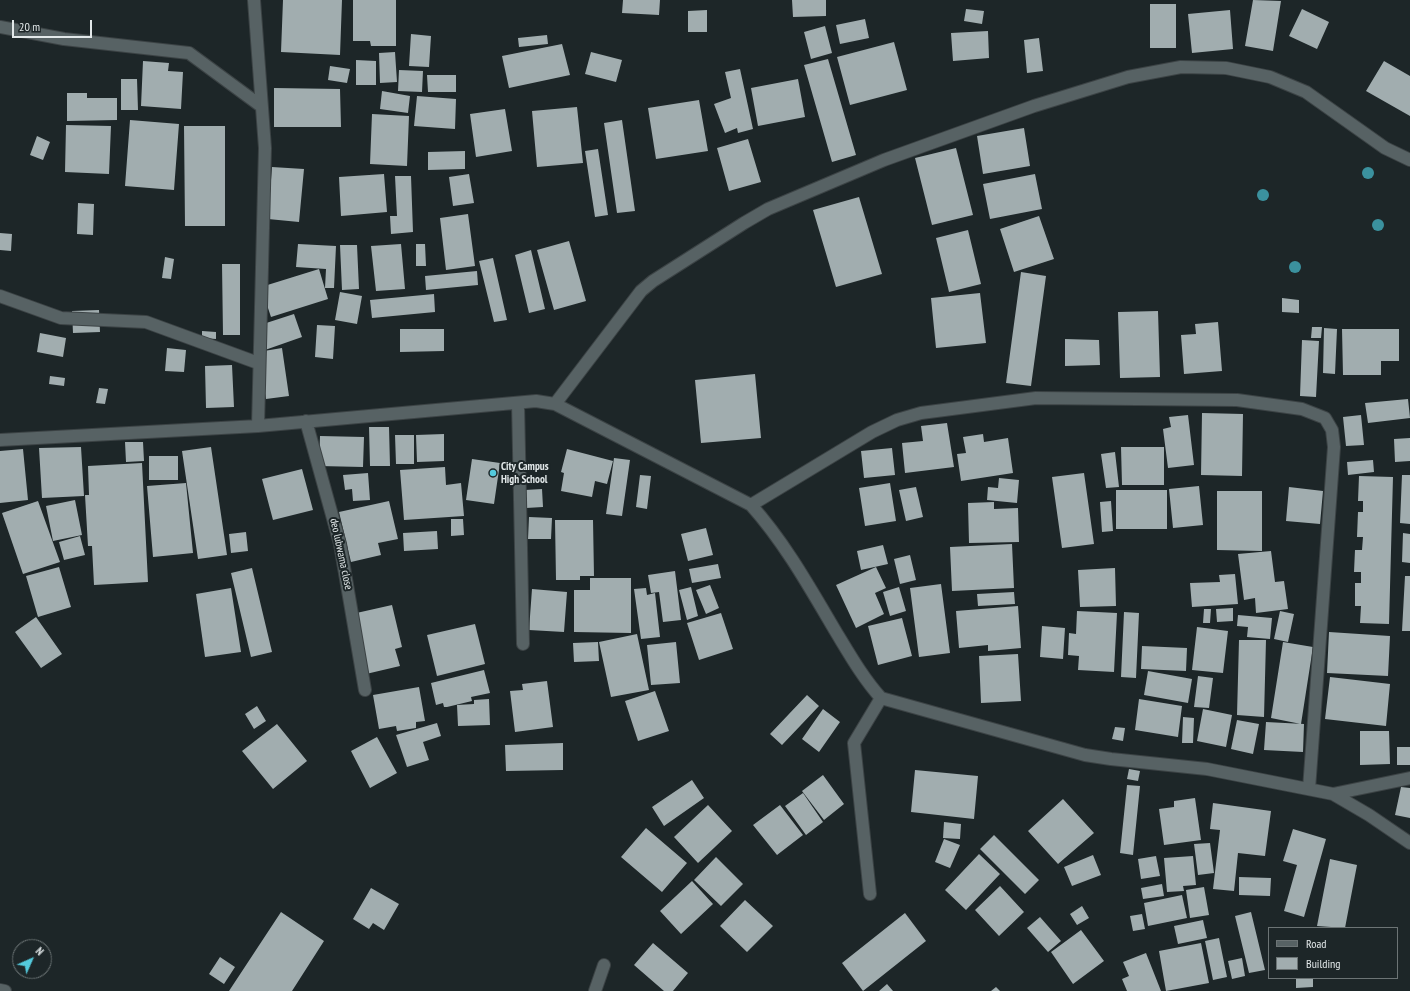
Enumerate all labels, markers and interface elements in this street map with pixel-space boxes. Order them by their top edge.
scale bar [14,12,94,38]
text: 20 m [19,19,40,34]
place label: City Campus High School [501,460,549,486]
marker: City Campus High School [488,468,498,478]
street label: deo lubwama close [327,517,355,591]
legend [1268,927,1398,979]
text: Road [1306,936,1326,951]
north arrow [12,939,52,979]
text: N [33,944,47,958]
text: Building [1306,956,1341,971]

